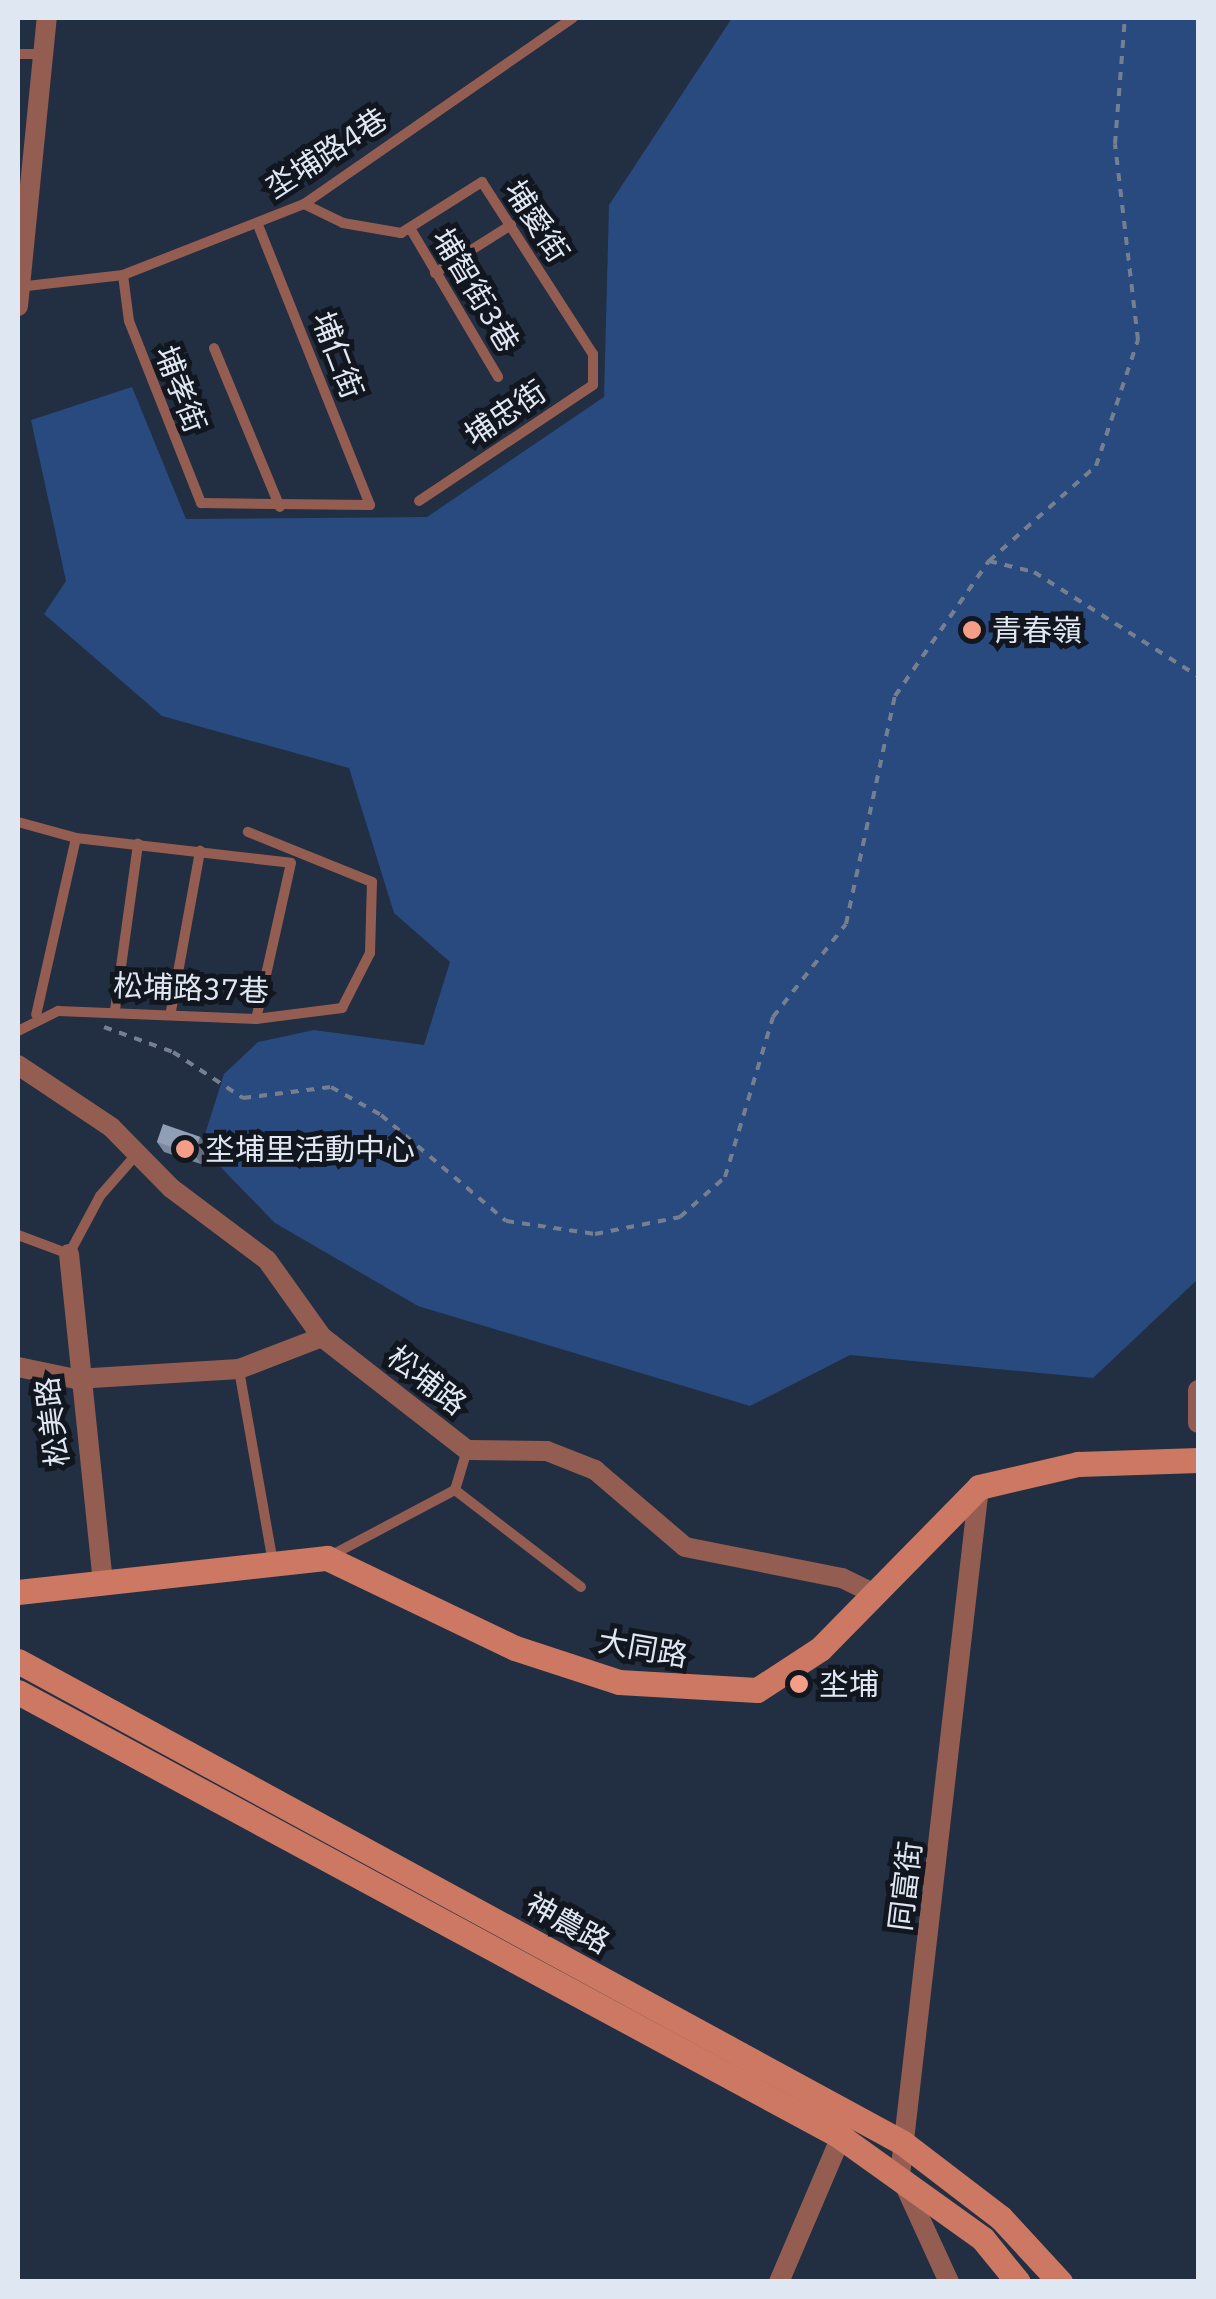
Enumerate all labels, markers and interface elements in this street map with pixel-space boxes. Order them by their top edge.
street label: 坔埔路4巷 [258,100,394,206]
street label: 埔愛街 [497,173,577,269]
street label: 埔智街3巷 [425,222,527,358]
street label: 埔仁街 [305,307,371,403]
street label: 埔孝街 [148,341,214,437]
street label: 埔忠街 [458,373,552,453]
place label: 青春嶺 [992,612,1082,648]
marker: 青春嶺 [961,619,983,641]
street label: 松埔路37巷 [112,967,270,1009]
place label: 坔埔里活動中心 [205,1131,415,1167]
marker: 坔埔里活動中心 [174,1138,196,1160]
street label: 松埔路 [380,1338,474,1422]
street label: 松美路 [29,1375,75,1469]
street label: 大同路 [596,1622,690,1674]
place label: 坔埔 [819,1666,879,1702]
marker: 坔埔 [788,1673,810,1695]
street label: 同富街 [882,1839,928,1933]
street label: 神農路 [520,1885,616,1961]

